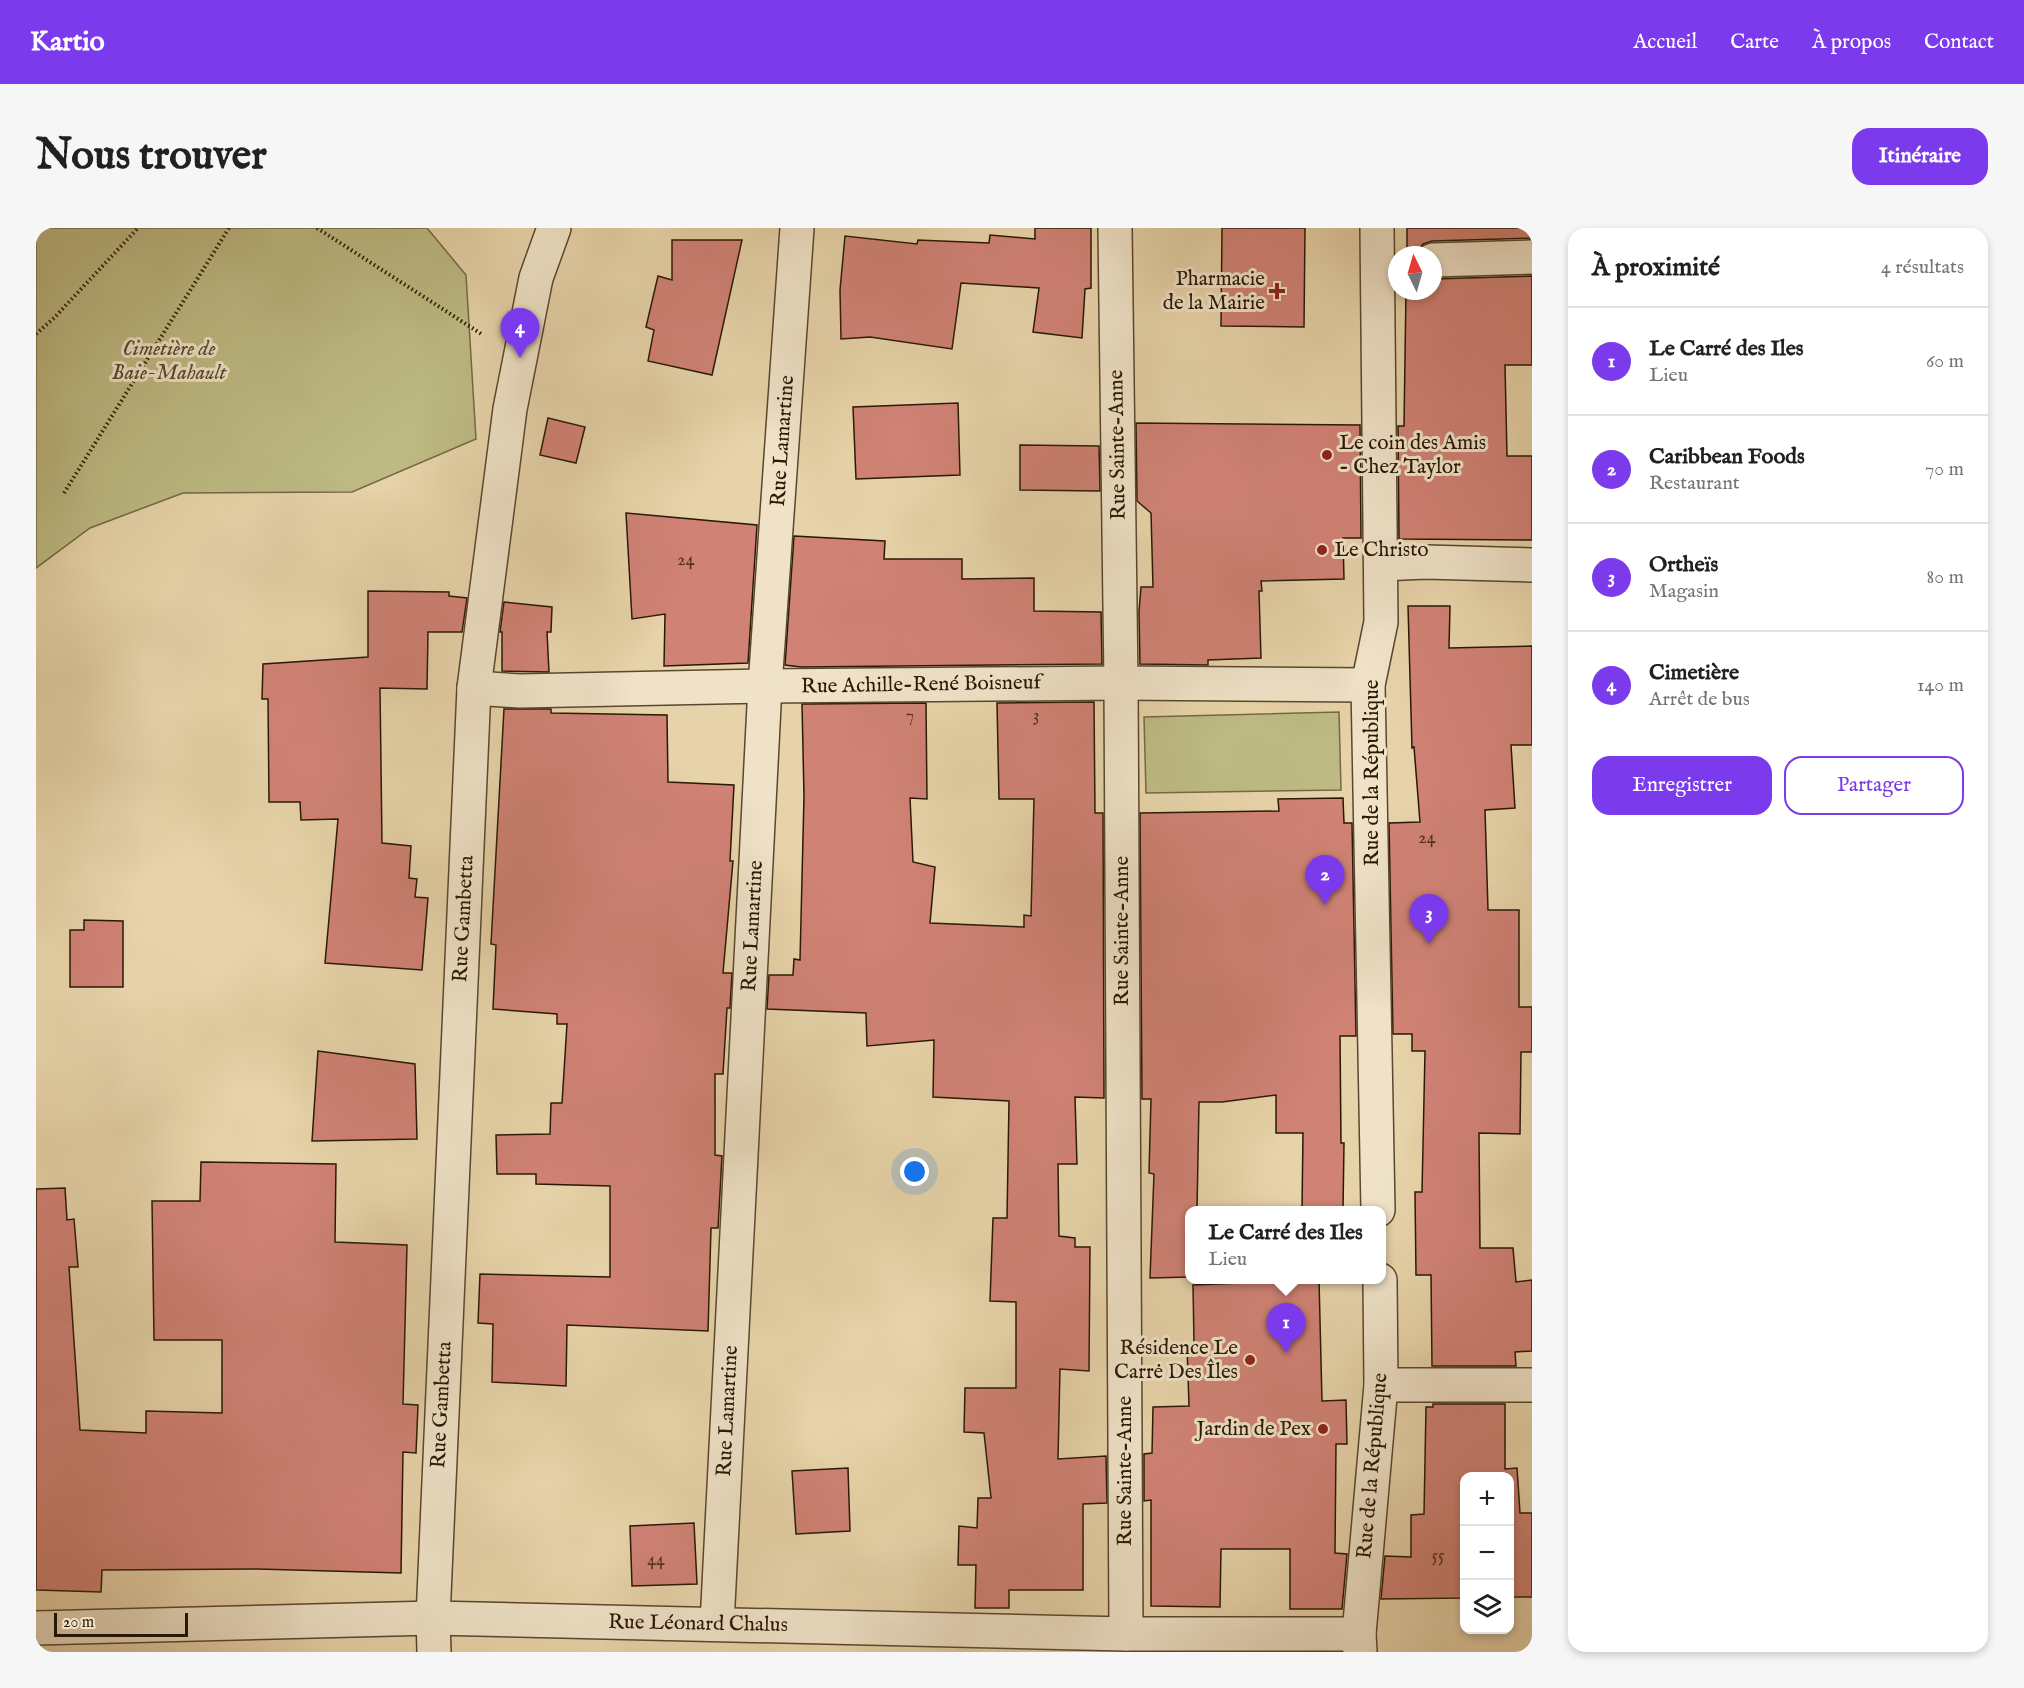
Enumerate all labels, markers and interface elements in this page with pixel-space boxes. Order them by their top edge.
text: Kartio [30,25,105,60]
text: Accueil [1633,29,1697,56]
text: Carte [1730,29,1779,56]
text: À propos [1812,29,1891,56]
text: Contact [1924,29,1994,56]
button: Itinéraire [1852,128,1988,185]
text: Nous trouver [36,130,267,183]
north arrow [1388,246,1442,300]
text: À proximité [1592,251,1720,284]
text: 4 résultats [1881,255,1964,280]
place label: Pharmacie de la Mairie [1163,266,1265,317]
marker: Pharmacie de la Mairie [1270,284,1284,298]
pin: 4 [500,308,540,358]
text: Le Carré des Iles [1649,335,1804,363]
park label: Cimetière de Baie-Mahault [112,336,228,387]
text: 1 [1608,349,1615,374]
text: 60 m [1926,349,1964,374]
text: Lieu [1649,363,1688,388]
street label: Rue Sainte-Anne [1103,369,1133,520]
street label: Rue Lamartine [765,374,801,508]
place label: Le coin des Amis - Chez Taylor [1339,430,1486,481]
text: Caribbean Foods [1649,443,1805,471]
marker: Le coin des Amis - Chez Taylor [1320,448,1334,462]
text: 2 [1607,457,1616,482]
text: 70 m [1925,457,1964,482]
text: Restaurant [1649,471,1740,496]
place label: Le Christo [1334,537,1429,564]
marker: Le Christo [1315,543,1329,557]
house number: 24 [677,549,695,572]
text: Ortheïs [1649,551,1718,579]
text: 3 [1608,565,1615,590]
text: 80 m [1927,565,1964,590]
text: Magasin [1649,579,1719,604]
text: Cimetière [1649,659,1739,687]
street label: Rue Achille-René Boisneuf [801,669,1045,701]
text: 4 [1607,673,1616,698]
text: 140 m [1917,673,1964,698]
street label: Rue de la République [1359,679,1386,866]
text: Arrêt de bus [1649,687,1750,712]
house number: 7 [906,705,914,728]
house number: 3 [1033,705,1039,728]
button: Enregistrer [1592,756,1772,815]
button: Partager [1784,756,1964,815]
house number: 24 [1418,827,1436,850]
street label: Rue Gambetta [447,854,481,983]
street label: Rue Sainte-Anne [1109,855,1136,1006]
pin: 2 [1306,856,1344,905]
street label: Rue Lamartine [736,859,770,992]
pin: 3 [1410,894,1448,944]
your location [900,1157,929,1186]
popup [1185,1206,1386,1284]
text: Le Carré des Iles [1208,1219,1363,1247]
text: Lieu [1208,1247,1247,1272]
pin: 1 [1266,1304,1306,1353]
place label: Résidence Le Carrė Des Îles [1114,1335,1238,1386]
street label: Rue Gambetta [425,1340,459,1469]
street label: Rue Lamartine [711,1344,745,1477]
marker: Résidence Le Carrė Des Îles [1243,1353,1257,1367]
street label: Rue de la République [1351,1371,1395,1560]
street label: Rue Sainte-Anne [1112,1395,1139,1546]
place label: Jardin de Pex [1194,1416,1311,1443]
marker: Jardin de Pex [1316,1422,1330,1436]
map controls [1460,1472,1514,1634]
button: + [1460,1472,1514,1526]
button: − [1460,1526,1514,1580]
house number: 55 [1431,1545,1445,1568]
house number: 44 [647,1549,665,1572]
button: layers [1460,1580,1514,1634]
street label: Rue Léonard Chalus [608,1609,788,1639]
scale bar [54,1610,188,1638]
text: 20 m [63,1613,94,1633]

